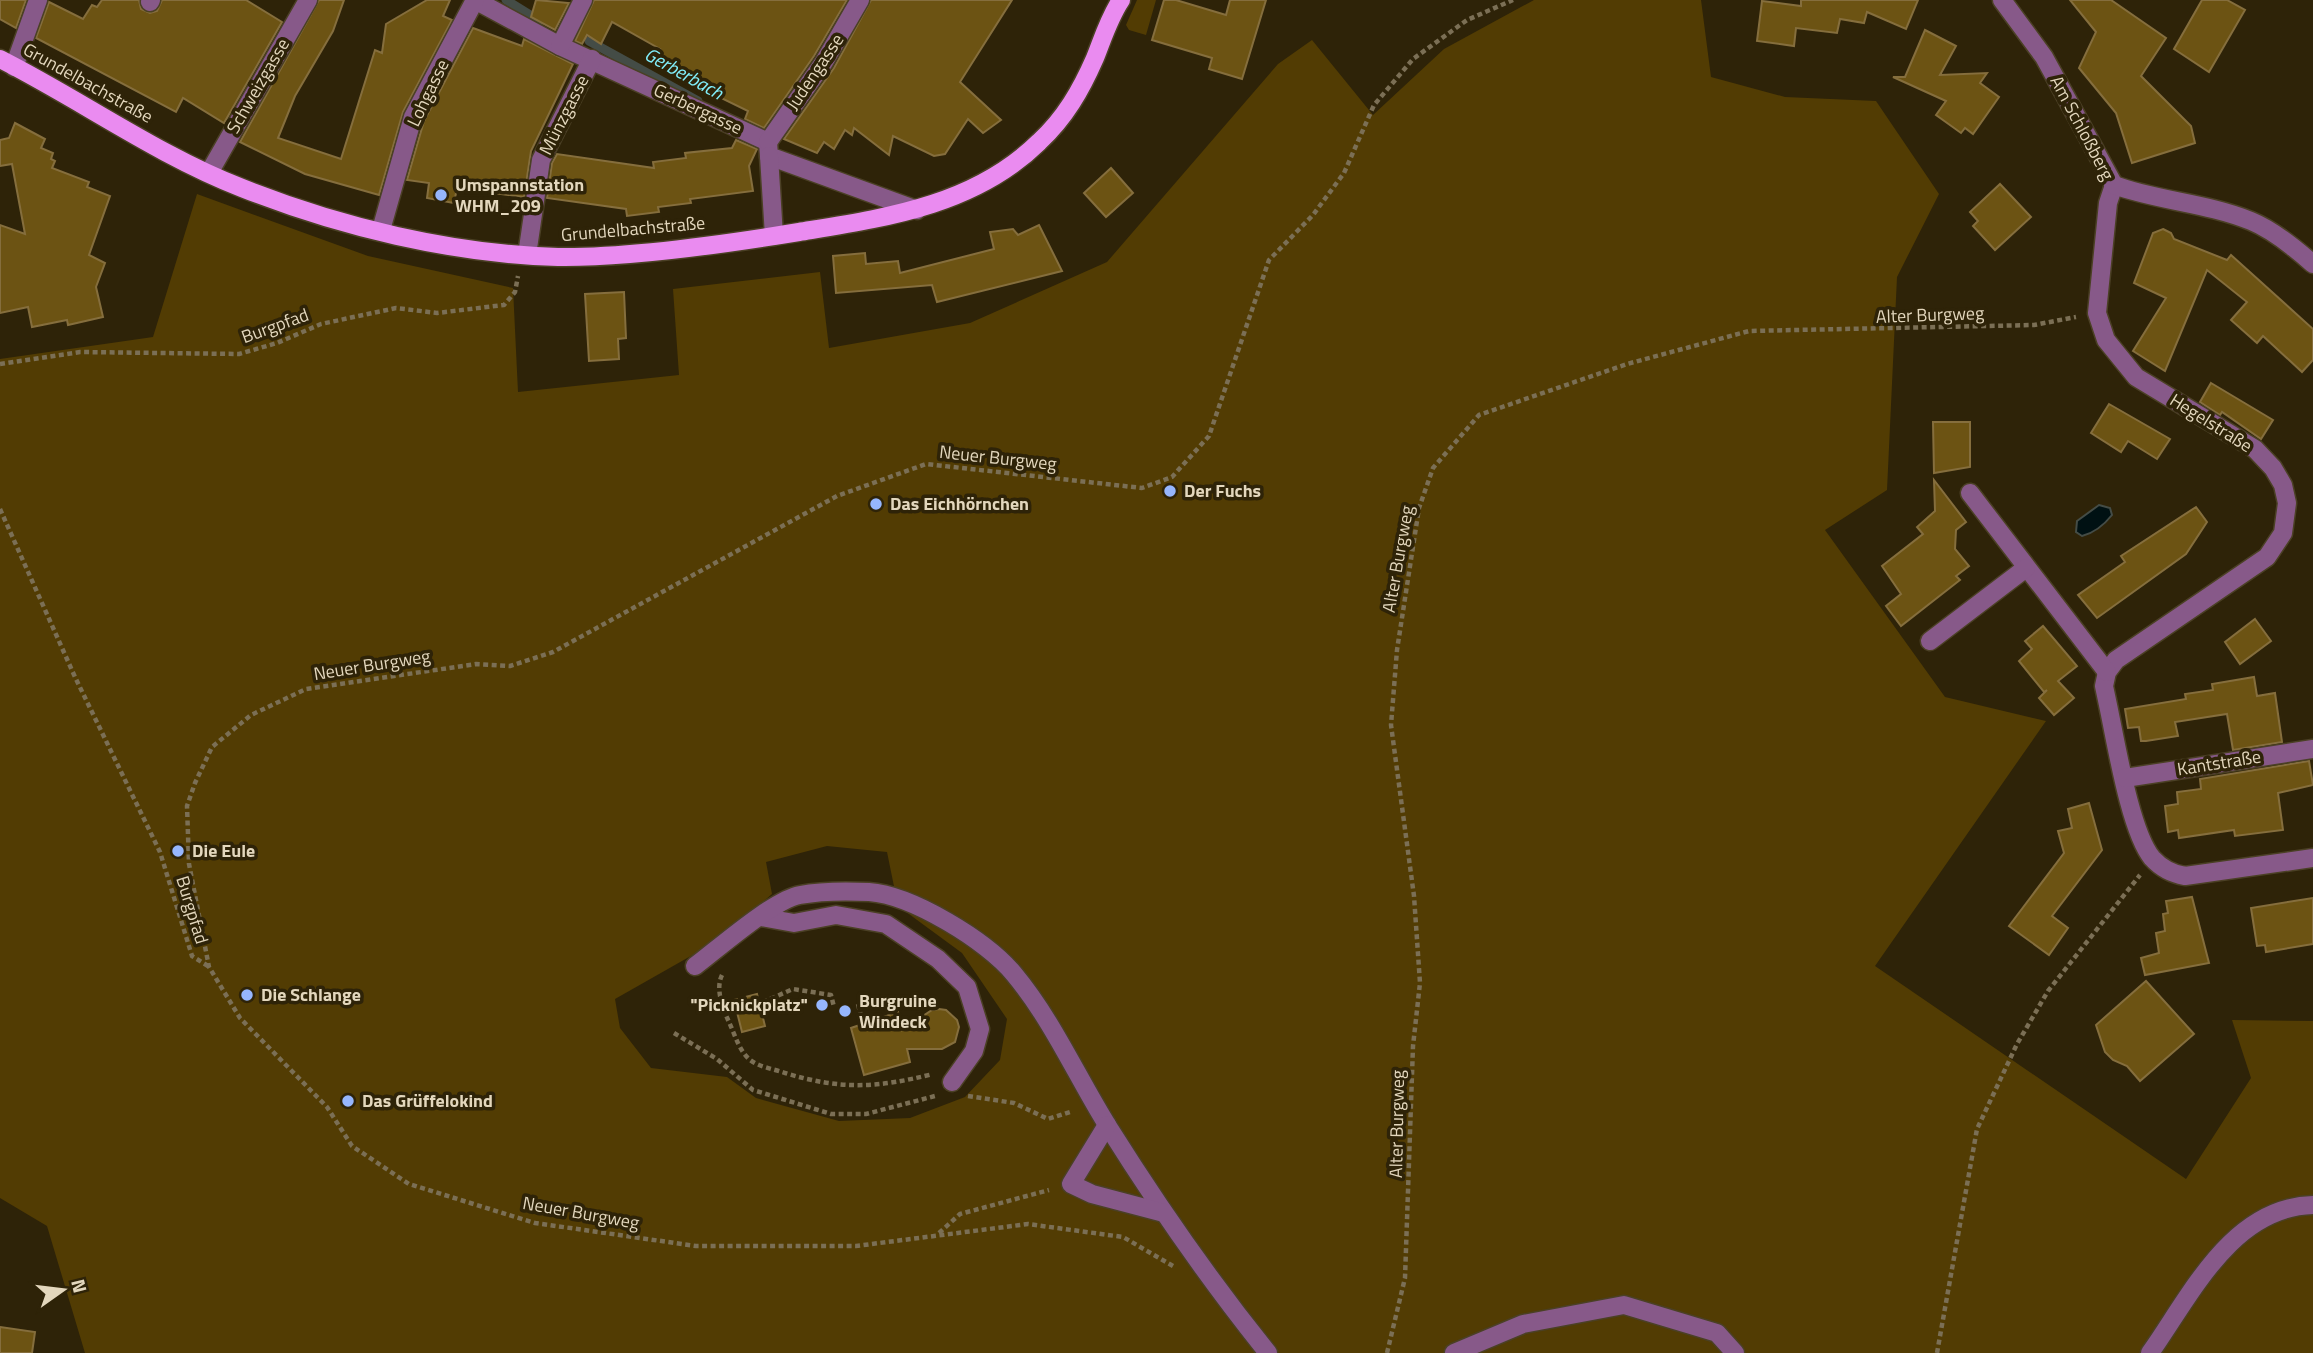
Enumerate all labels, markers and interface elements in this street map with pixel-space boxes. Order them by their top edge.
street label: Judengasse [779,28,850,115]
street label: Schweizgasse [219,33,296,138]
street label: Grundelbachstraße [18,36,158,129]
water label: Gerberbach [640,39,729,106]
street label: Lohgasse [400,55,455,131]
street label: Münzgasse [532,70,595,160]
street label: Am Schloßberg [2044,71,2121,185]
street label: Gerbergasse [649,76,747,141]
place label: Umspannstation WHM_209 [455,171,584,219]
marker: Umspannstation WHM_209 [433,187,449,203]
street label: Grundelbachstraße [560,209,706,248]
street label: Alter Burgweg [1875,299,1985,330]
street label: Burgpfad [237,301,312,350]
street label: Hegelstraße [2165,386,2258,459]
street label: Neuer Burgweg [938,438,1058,477]
place label: Der Fuchs [1184,477,1261,504]
marker: Der Fuchs [1162,483,1178,499]
place label: Das Eichhörnchen [890,490,1029,517]
marker: Das Eichhörnchen [868,496,884,512]
street label: Alter Burgweg [1375,503,1420,615]
street label: Neuer Burgweg [312,642,432,687]
street label: Kantstraße [2175,743,2263,782]
place label: Die Eule [192,837,255,864]
marker: Die Eule [170,843,186,859]
street label: Burgpfad [169,872,216,947]
place label: Die Schlange [261,981,361,1008]
marker: Die Schlange [239,987,255,1003]
place label: Burgruine Windeck [859,987,937,1035]
place label: "Picknickplatz" [690,991,808,1018]
marker: "Picknickplatz" [814,997,830,1013]
marker: Burgruine Windeck [837,1003,853,1019]
street label: Alter Burgweg [1382,1070,1411,1178]
place label: Das Grüffelokind [362,1087,493,1114]
marker: Das Grüffelokind [340,1093,356,1109]
street label: Neuer Burgweg [521,1189,642,1236]
north arrow [28,1255,98,1325]
text: N [64,1276,96,1296]

